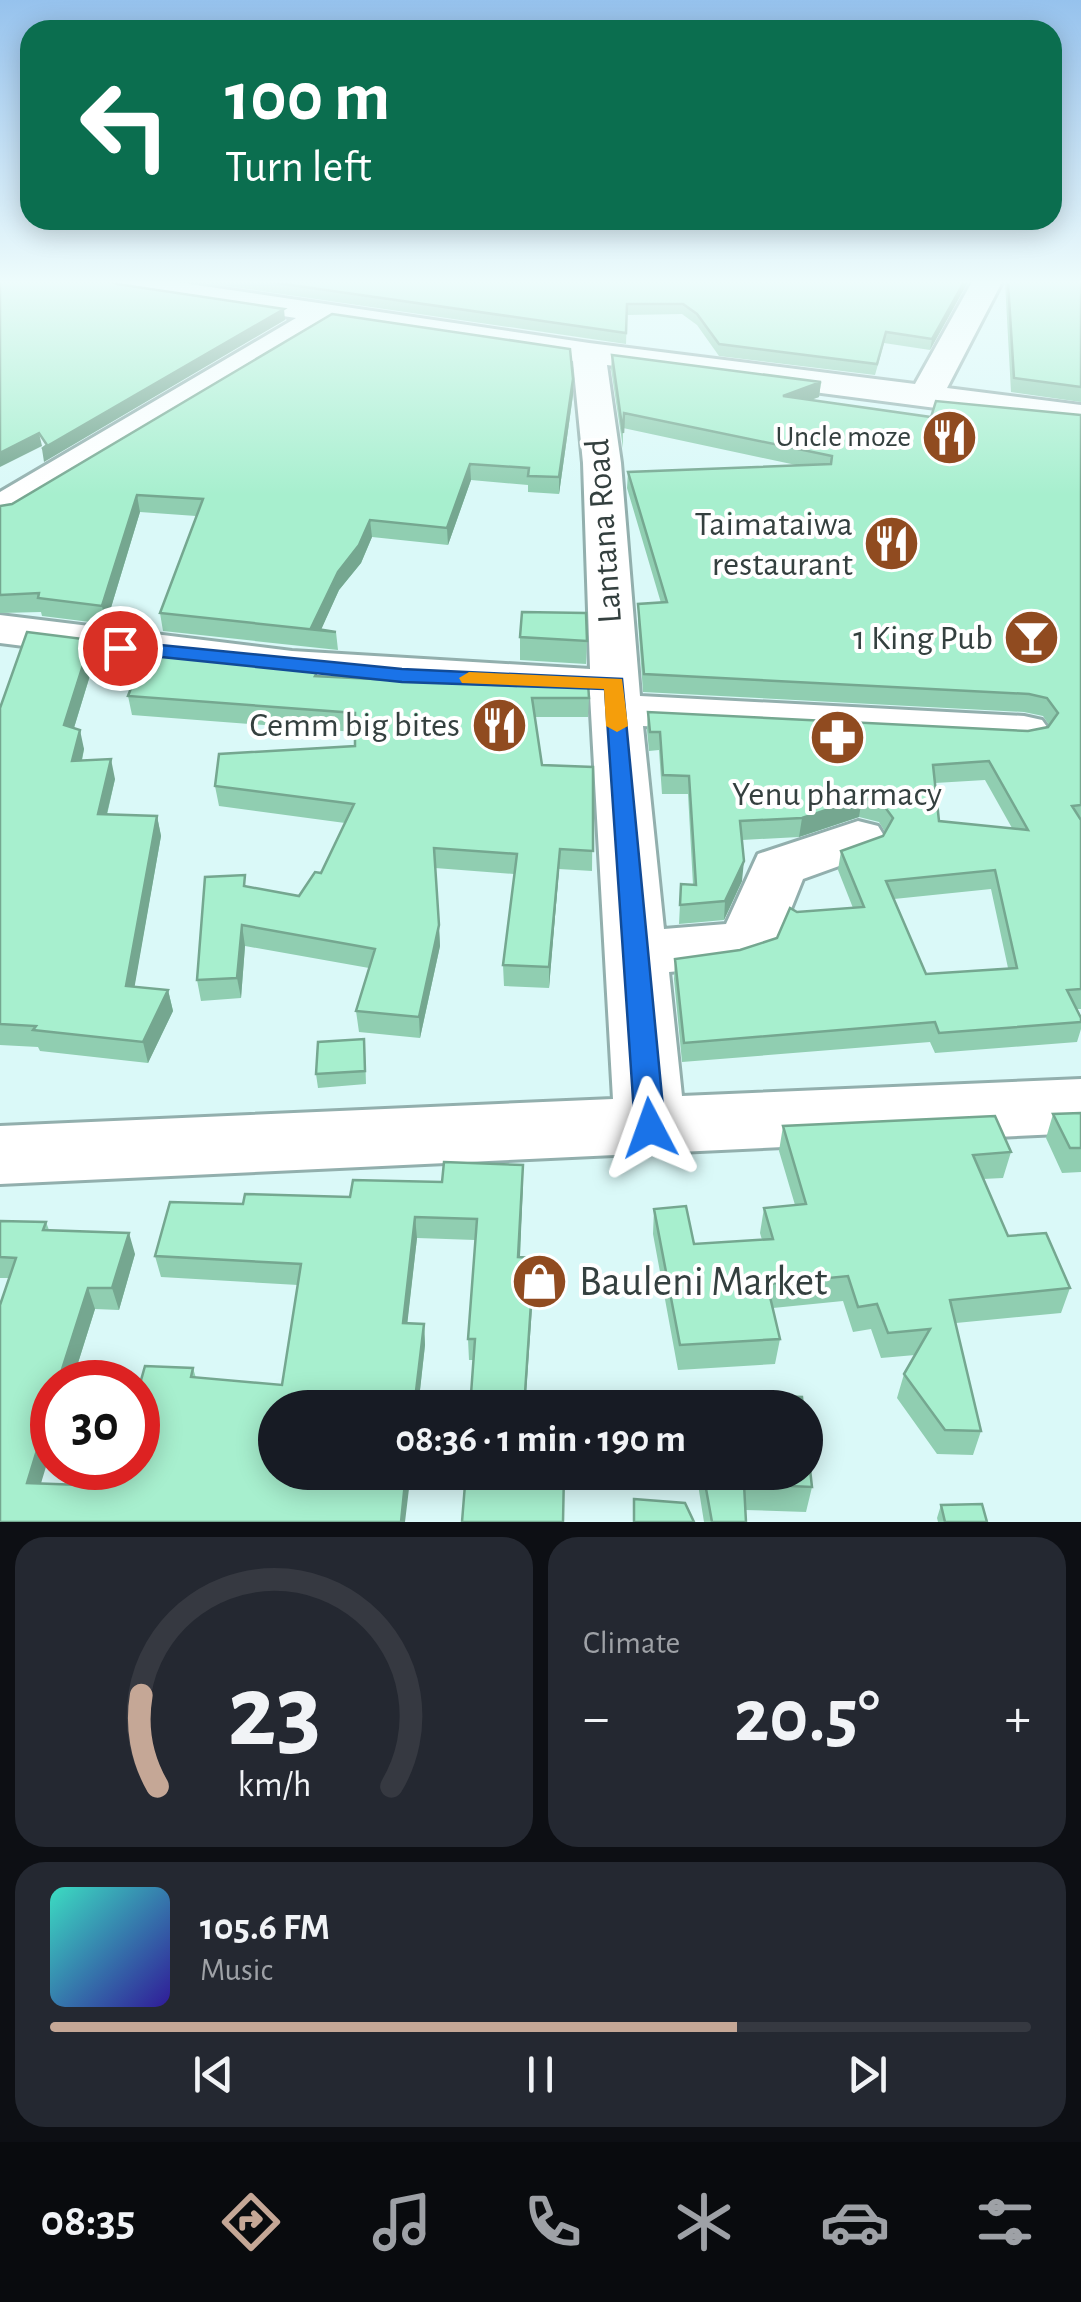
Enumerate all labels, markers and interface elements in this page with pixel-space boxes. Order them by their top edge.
icon: left [60,60,190,190]
text: 100 m [225,63,390,133]
text: Turn left [225,145,372,190]
restaurant icon: Uncle moze [920,407,980,467]
place label: Uncle moze [776,422,911,452]
street label: Lantana Road [580,437,628,625]
place label: Taimataiwa restaurant [694,507,853,582]
restaurant icon: Taimataiwa restaurant [862,514,922,574]
pin [78,606,163,691]
bar icon: 1 King Pub [1002,608,1062,668]
icon: arrive [93,621,148,676]
place label: 1 King Pub [853,621,993,656]
restaurant icon: Cemm big bites [469,695,529,755]
place label: Cemm big bites [249,708,460,743]
pharmacy icon: Yenu pharmacy [807,708,867,768]
place label: Yenu pharmacy [732,777,942,812]
position arrow [598,1076,702,1180]
shop icon: Bauleni Market [510,1252,570,1312]
place label: Bauleni Market [579,1261,827,1303]
speed limit sign: 30 [30,1360,160,1490]
text: 08:36 · 1 min · 190 m [395,1421,686,1459]
text: Climate [583,1627,680,1659]
text: 23 [227,1661,321,1765]
text: 20.5° [734,1680,880,1755]
text: − [583,1691,609,1746]
text: + [1005,1691,1031,1746]
text: km/h [237,1767,311,1803]
text: 105.6 FM [200,1909,330,1947]
text: Music [200,1954,273,1986]
icon: previous [186,2047,241,2102]
icon: pause [513,2047,568,2102]
icon: next [840,2047,895,2102]
icon: directions [216,2187,286,2257]
icon: music [367,2187,437,2257]
icon: phone [518,2187,588,2257]
icon: climate [669,2187,739,2257]
icon: car [820,2187,890,2257]
icon: filters [970,2187,1040,2257]
text: 08:35 [40,2199,135,2244]

